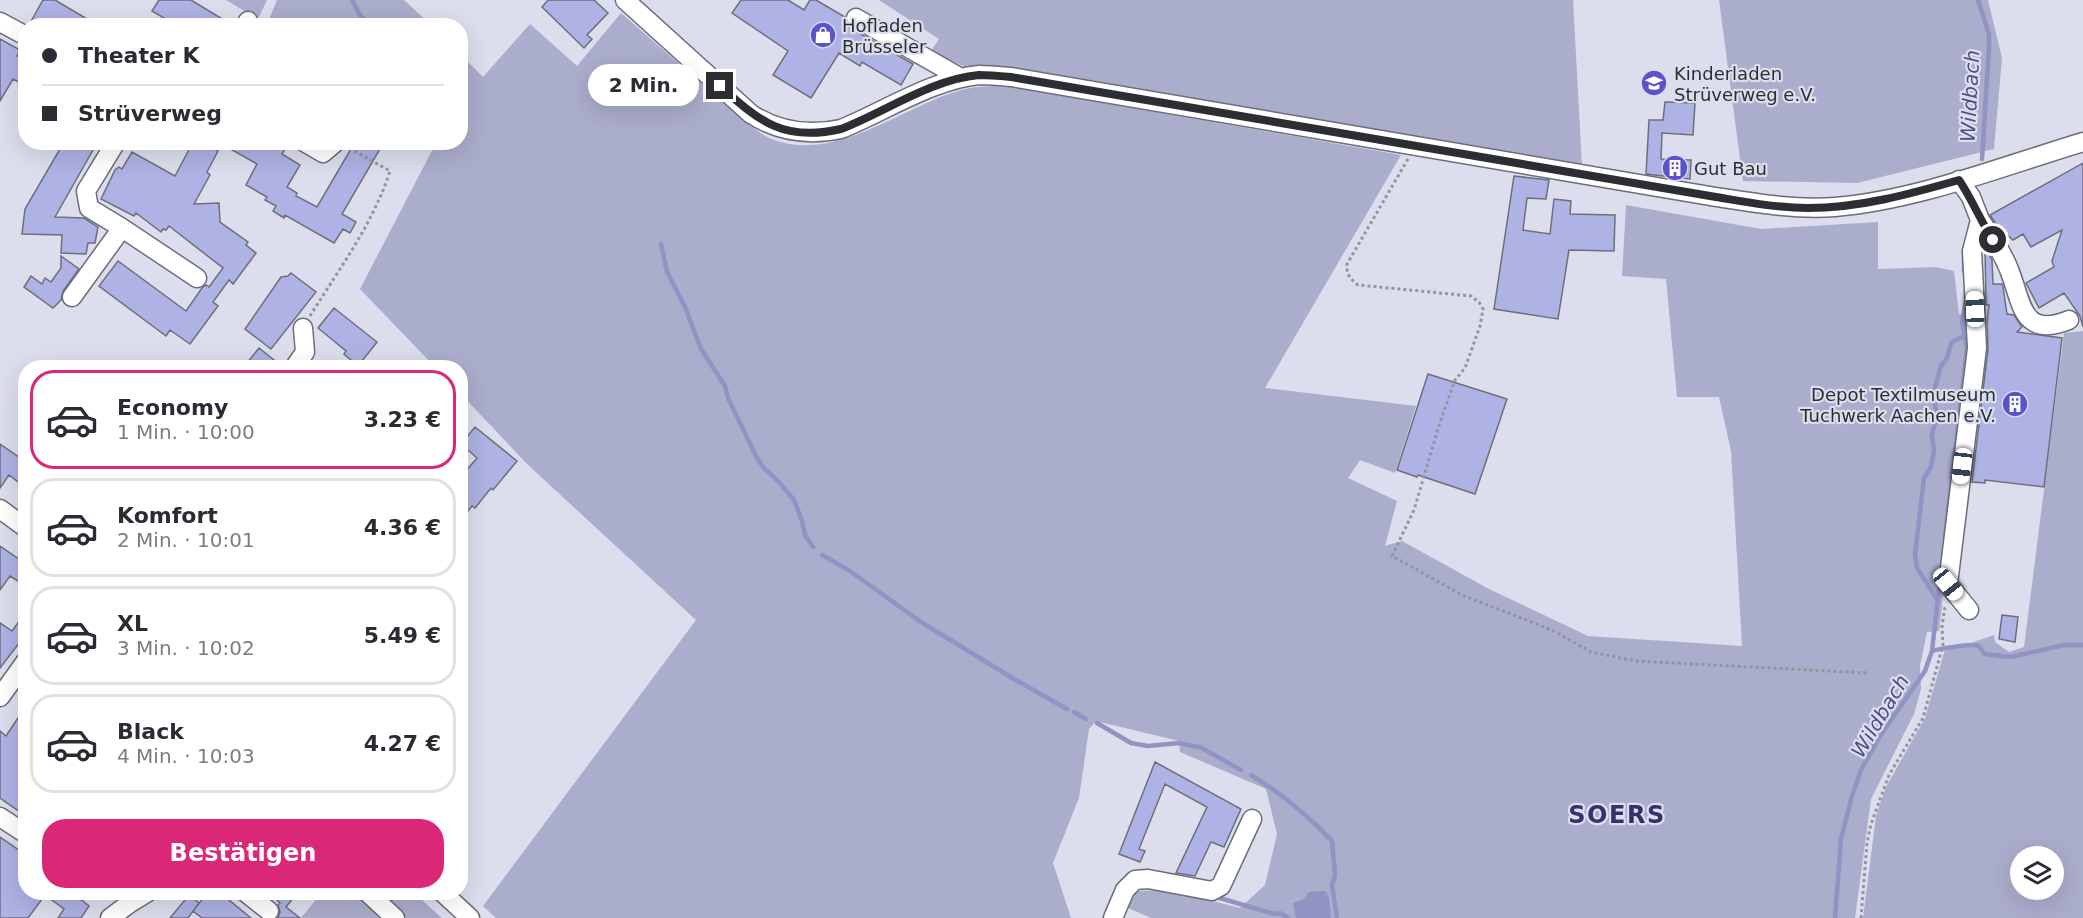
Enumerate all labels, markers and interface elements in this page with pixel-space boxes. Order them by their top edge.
place label: Hofladen Brüsseler [842,15,927,57]
shop icon: Hofladen Brüsseler [808,20,838,50]
text: Theater K [78,43,199,68]
water label: Wildbach [1956,49,1984,143]
place label: Kinderladen Strüverweg e.V. [1674,63,1816,105]
callout: 2 Min. [588,65,699,107]
school or university icon: Kinderladen Strüverweg e.V. [1639,68,1669,98]
route end [706,72,733,99]
text: 2 Min. [609,73,678,97]
text: Strüverweg [78,101,222,126]
building icon: Gut Bau [1660,153,1690,183]
place label: Gut Bau [1694,158,1767,179]
route start [1979,226,2006,253]
car [1965,291,1985,327]
place label: Depot Textilmuseum Tuchwerk Aachen e.V. [1799,384,1996,426]
building icon: Depot Textilmuseum Tuchwerk Aachen e.V. [2000,389,2030,419]
icon: car [45,393,99,447]
text: Economy [117,395,228,420]
text: 3.23 € [364,407,441,432]
text: 1 Min. · 10:00 [117,420,255,444]
car [1951,447,1973,485]
icon: car [45,501,99,555]
text: Komfort [117,503,218,528]
text: 4.36 € [364,515,441,540]
text: 2 Min. · 10:01 [117,528,255,552]
car [1930,564,1966,604]
icon: car [45,609,99,663]
text: XL [117,611,148,636]
text: 5.49 € [364,623,441,648]
text: 3 Min. · 10:02 [117,636,255,660]
water label: Wildbach [1846,670,1914,762]
icon: car [45,717,99,771]
text: Black [117,719,184,744]
text: 4.27 € [364,731,441,756]
text: 4 Min. · 10:03 [117,744,255,768]
district label: SOERS [1568,801,1666,829]
button: Bestätigen [42,819,444,888]
map controls [2010,846,2064,900]
button: layers [2010,846,2064,900]

